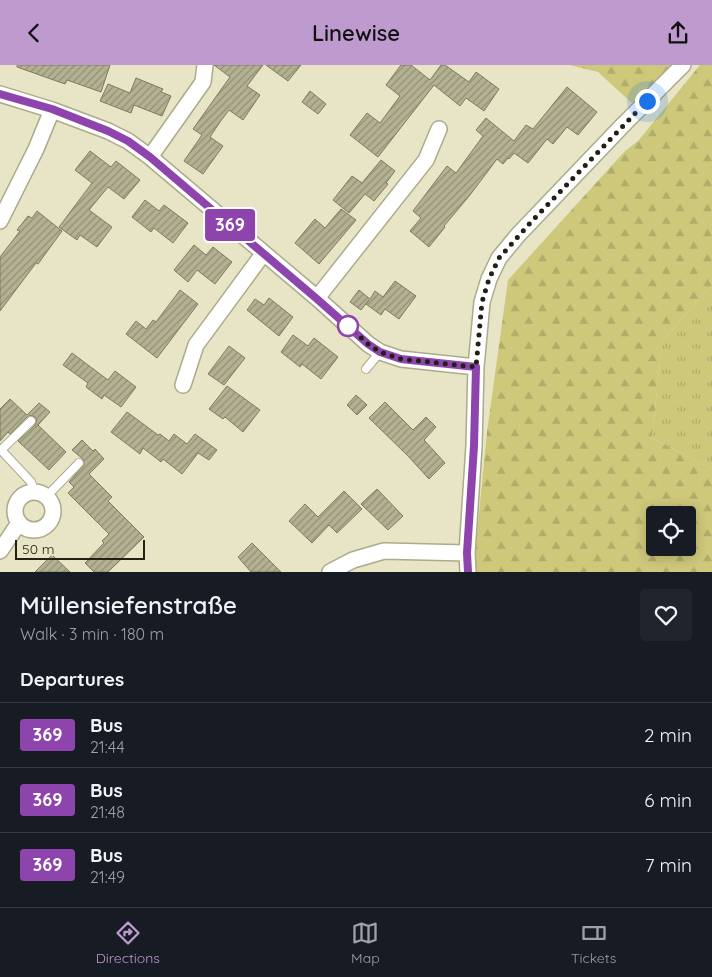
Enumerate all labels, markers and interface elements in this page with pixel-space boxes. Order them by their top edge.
icon: back [20,19,48,47]
text: Linewise [312,19,400,47]
icon: share [664,19,692,47]
your location [635,89,660,114]
line badge: 369 [201,209,259,241]
text: 369 [215,213,245,236]
unlabelled marker [337,315,359,337]
map controls [646,506,696,556]
button: locate [646,506,696,556]
scale bar [15,537,145,560]
text: 50 m [22,540,55,558]
button: heart [640,589,692,641]
text: Müllensiefenstraße [20,590,237,620]
text: Walk · 3 min · 180 m [20,624,164,644]
text: Departures [20,667,124,691]
text: Bus [90,713,123,737]
text: 369 [33,723,62,746]
text: 2 min [644,723,692,747]
text: 21:44 [90,737,125,757]
text: Bus [90,778,123,802]
text: 369 [33,788,62,811]
text: 6 min [644,788,692,812]
text: 21:48 [90,802,125,822]
text: Bus [90,843,123,867]
text: 369 [33,853,62,876]
text: 7 min [645,853,692,877]
text: 21:49 [90,867,125,887]
tab: Directions [96,919,160,967]
tab: Map [351,919,380,967]
tab: Tickets [571,919,616,967]

